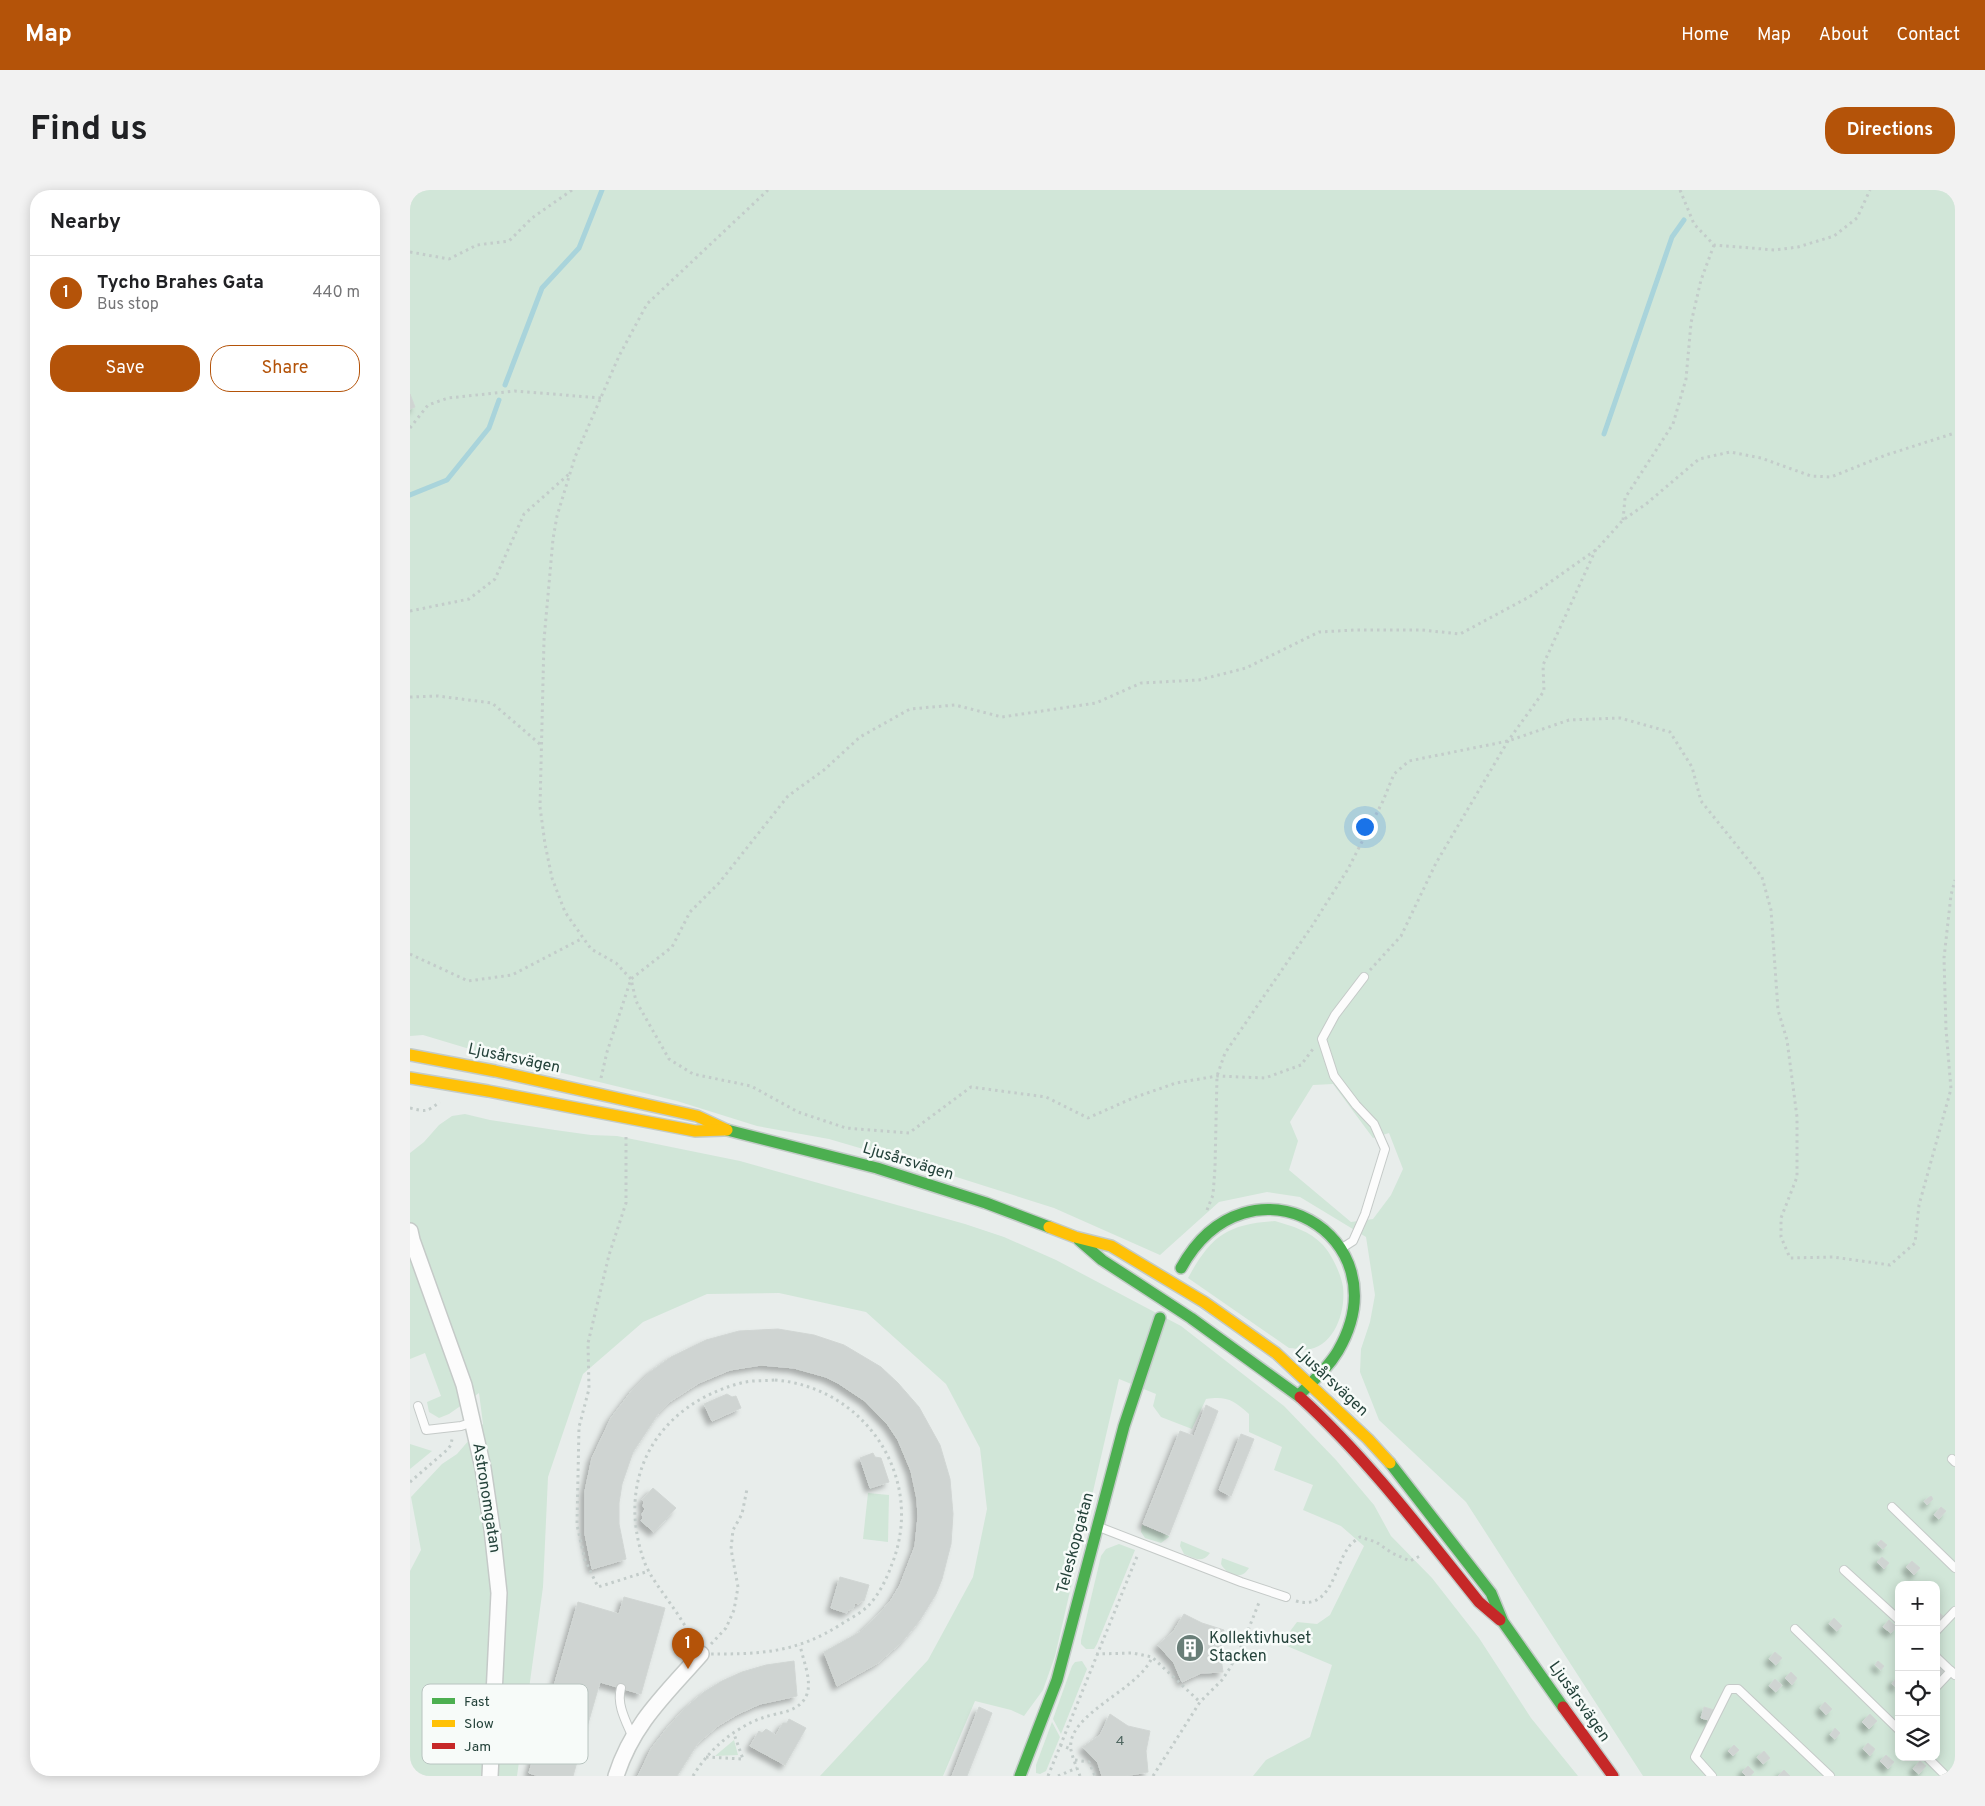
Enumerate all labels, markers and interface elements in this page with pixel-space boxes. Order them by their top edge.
text: Map [25,20,72,50]
text: Home [1681,24,1729,47]
text: Map [1757,24,1791,47]
text: About [1819,24,1868,47]
text: Contact [1896,24,1960,47]
button: Directions [1825,107,1955,154]
text: Find us [30,108,148,152]
text: Nearby [50,209,121,236]
text: Tycho Brahes Gata [97,271,264,295]
text: 1 [63,283,69,303]
text: 440 m [313,283,360,303]
text: Bus stop [97,295,159,315]
button: Save [50,345,200,392]
button: Share [210,345,360,392]
your location [1352,814,1378,840]
street label: Ljusårsvägen [466,1039,562,1079]
street label: Ljusårsvägen [860,1139,956,1185]
street label: Ljusårsvägen [1290,1343,1372,1421]
street label: Astronomgatan [467,1442,505,1554]
street label: Teleskopgatan [1053,1490,1099,1596]
map controls [1895,1581,1940,1761]
button: + [1895,1581,1940,1626]
button: − [1895,1626,1940,1671]
pin: 1 [672,1628,704,1669]
place label: Kollektivhuset Stacken [1209,1629,1311,1667]
building icon: Kollektivhuset Stacken [1175,1633,1205,1663]
street label: Ljusårsvägen [1544,1658,1614,1746]
button: locate [1895,1671,1940,1716]
legend [422,1684,588,1764]
text: Fast [464,1694,490,1711]
text: Slow [464,1716,494,1733]
button: layers [1895,1716,1940,1761]
house number: 4 [1116,1733,1124,1750]
text: Jam [464,1739,491,1756]

